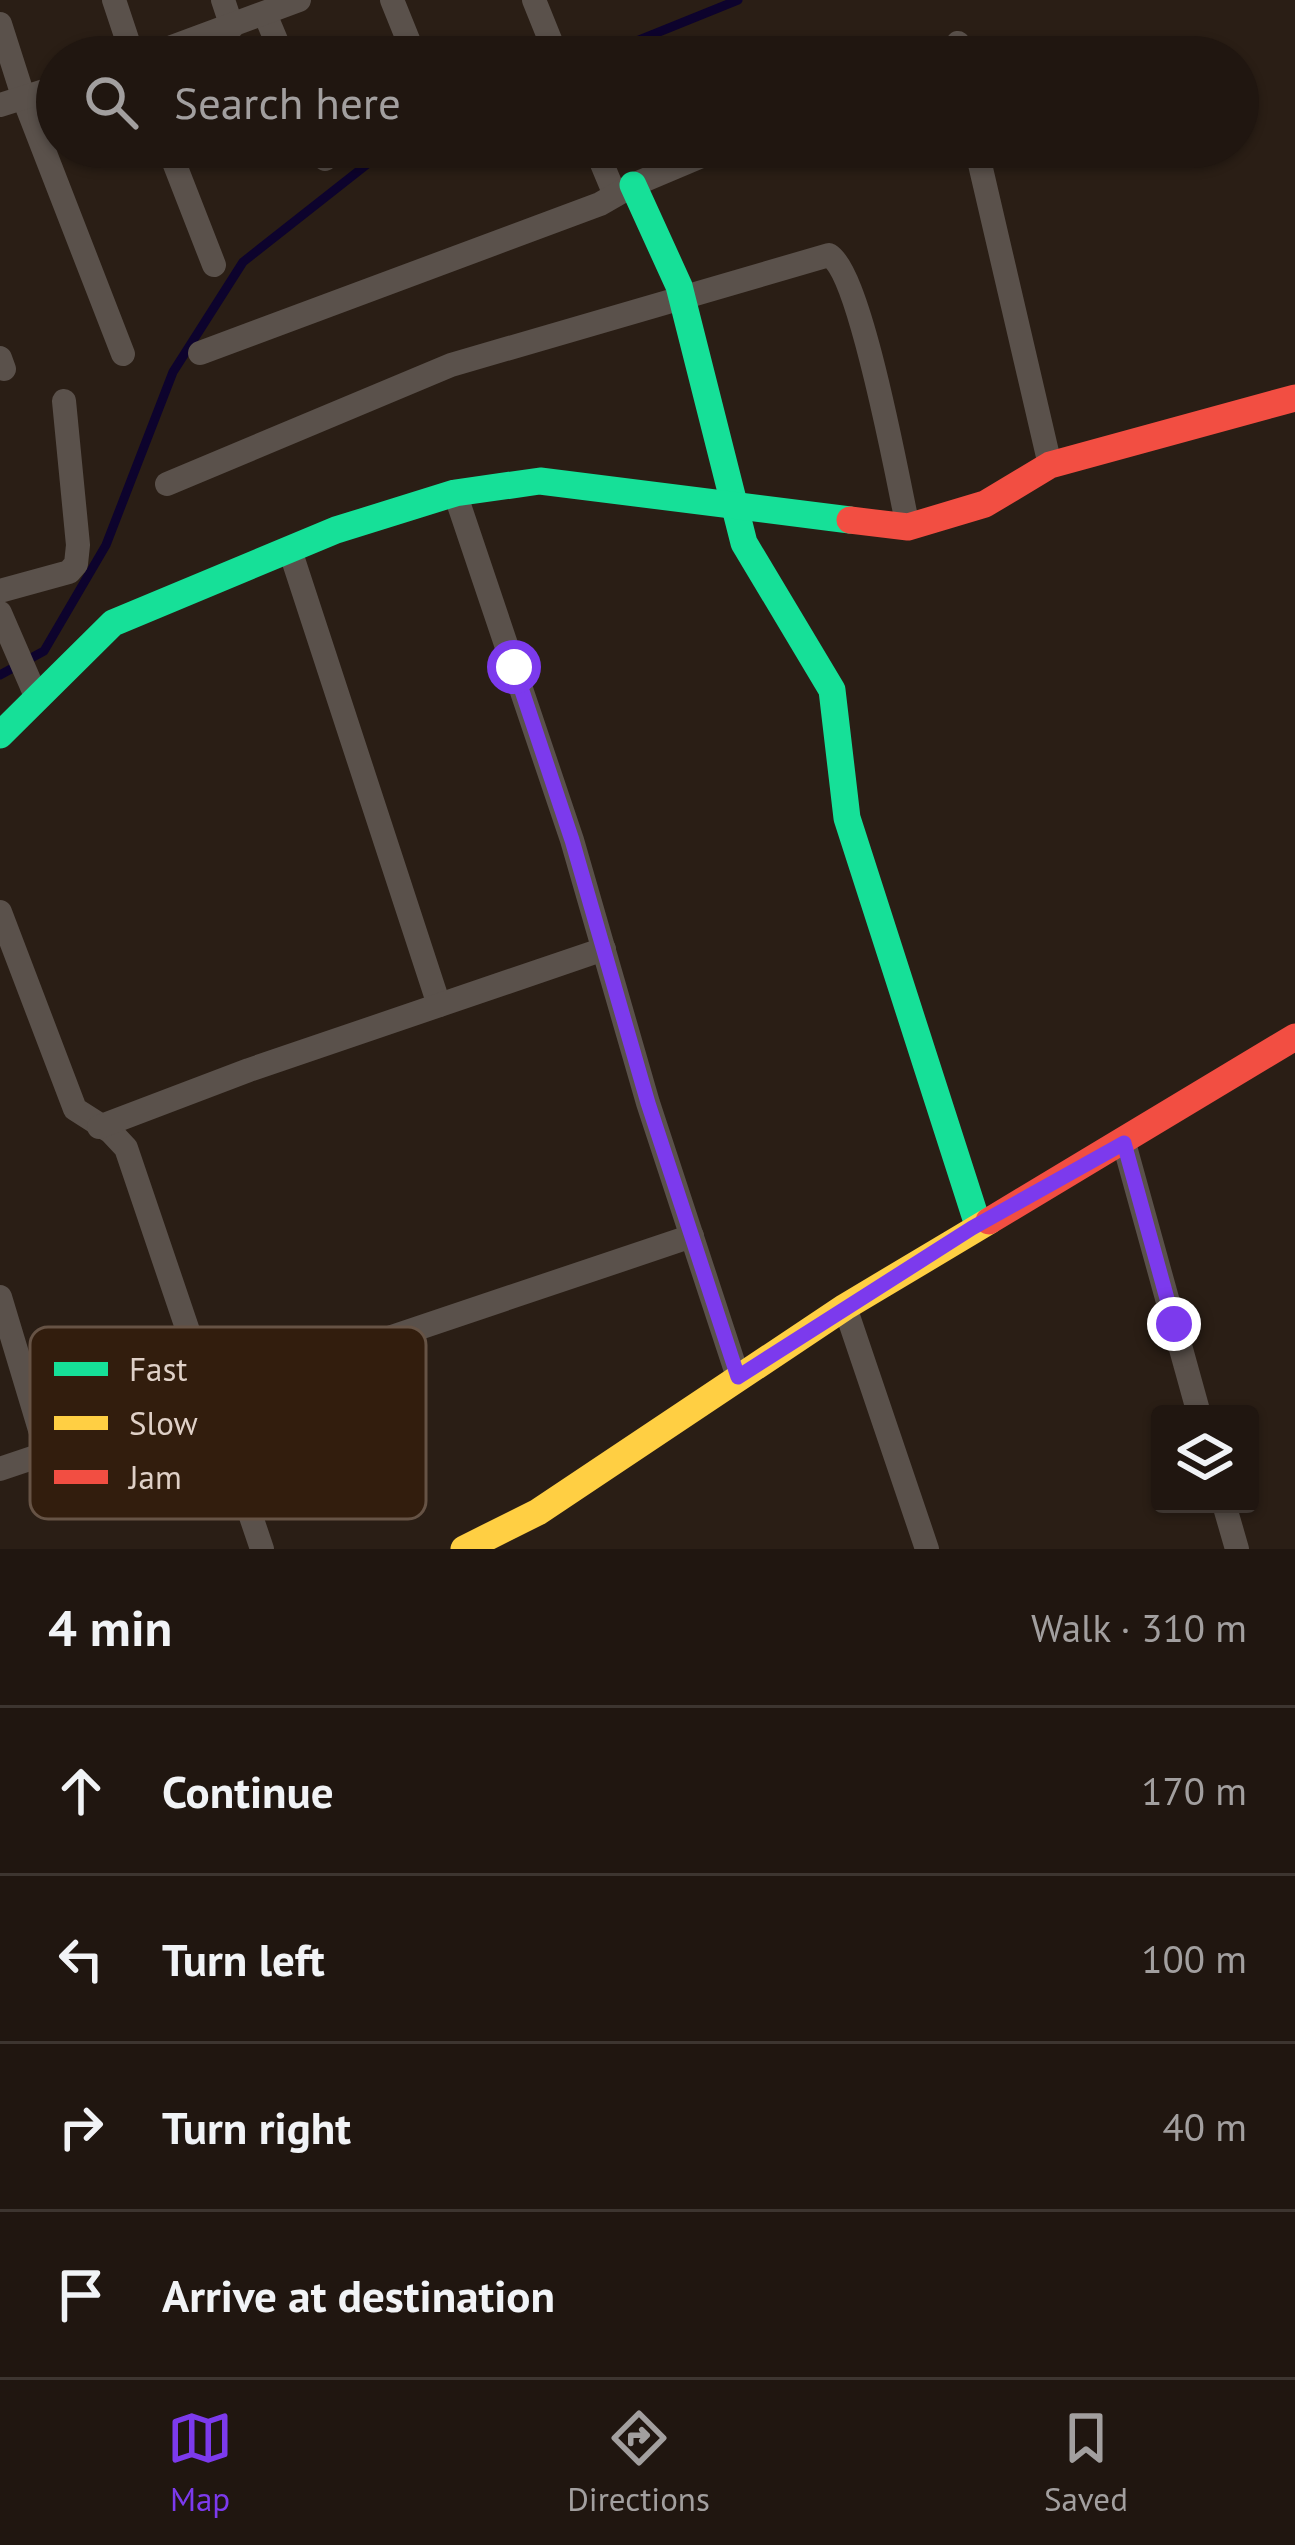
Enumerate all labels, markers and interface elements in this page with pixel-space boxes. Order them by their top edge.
search box [36,36,1259,168]
icon: search [78,69,144,135]
text: Search here [174,73,401,131]
route start [487,640,541,694]
route end [1147,1297,1201,1351]
legend [30,1327,426,1519]
text: Fast [129,1347,188,1390]
text: Slow [129,1401,198,1444]
map controls [1151,1405,1259,1513]
button: layers [1151,1405,1259,1513]
text: Jam [127,1455,182,1498]
text: 4 min [48,1594,172,1660]
text: Walk · 310 m [1031,1602,1247,1653]
icon: ahead [48,1758,114,1824]
text: Continue [162,1762,334,1820]
text: 170 m [1141,1765,1247,1816]
icon: left [48,1926,114,1992]
text: Turn left [162,1930,325,1988]
text: 100 m [1141,1933,1247,1984]
icon: right [48,2094,114,2160]
text: Turn right [162,2098,351,2156]
text: 40 m [1162,2101,1247,2152]
icon: arrive [48,2262,114,2328]
text: Arrive at destination [162,2266,555,2324]
tab: Map [167,2405,233,2520]
tab: Directions [567,2405,710,2520]
tab: Saved [1044,2405,1128,2520]

